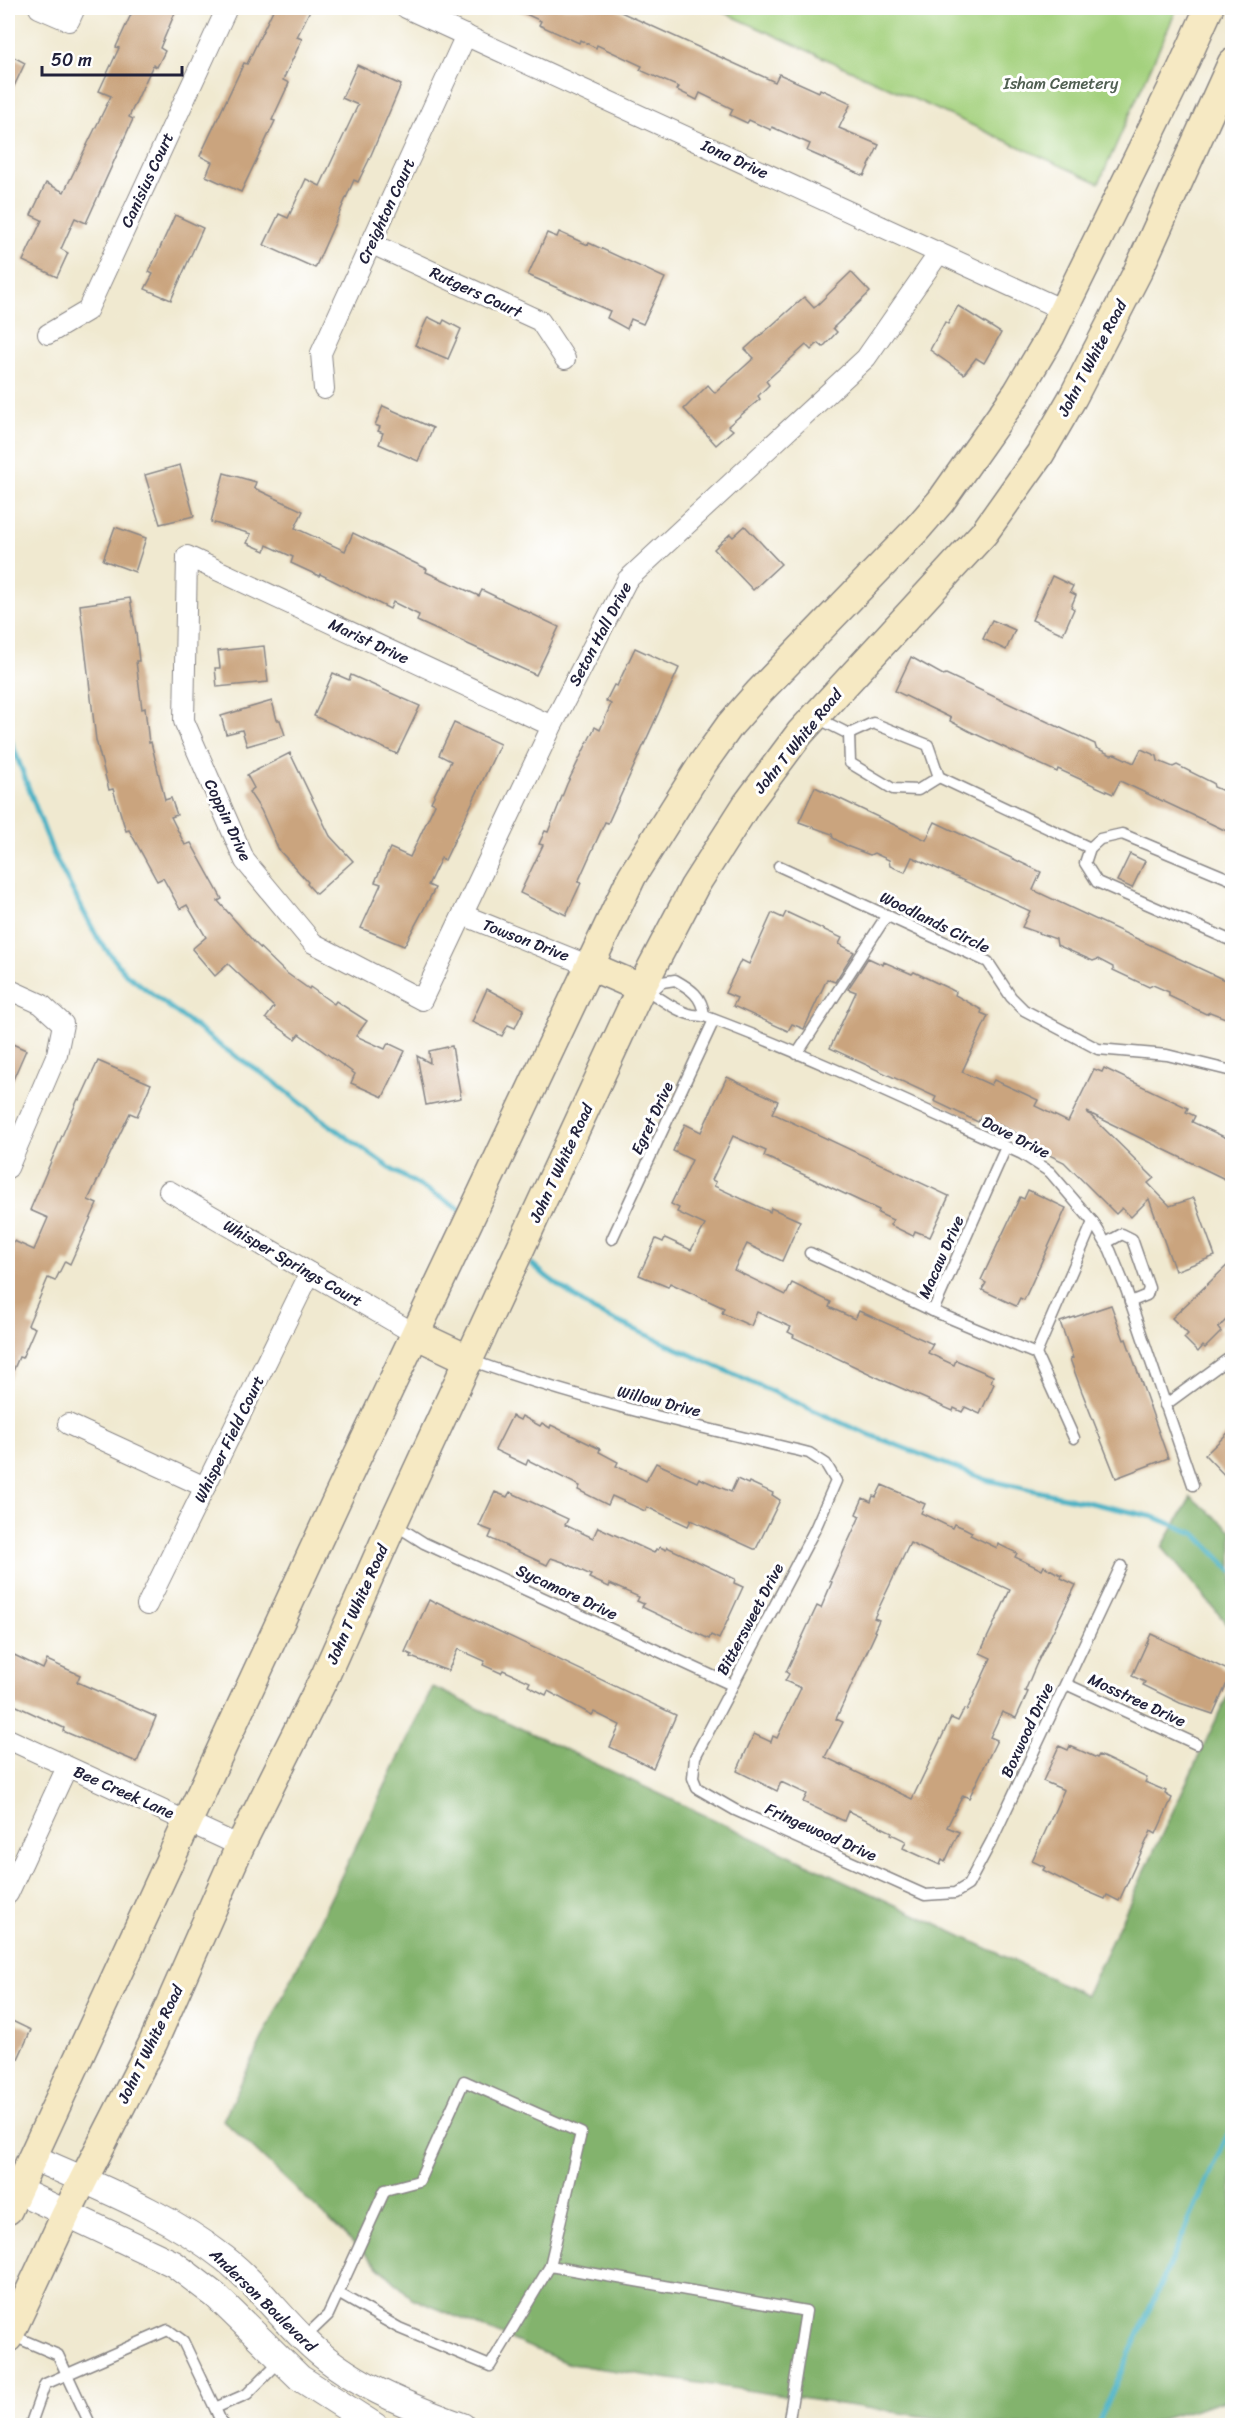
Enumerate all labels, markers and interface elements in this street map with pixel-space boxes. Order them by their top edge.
scale bar [42,39,182,77]
text: 50 m [51,44,92,76]
park label: Isham Cemetery [1003,69,1119,98]
street label: Canisius Court [112,127,182,233]
street label: Iona Drive [696,130,774,187]
street label: Creighton Court [349,153,423,269]
street label: Rutgers Court [425,258,528,326]
street label: John T White Road [1049,293,1136,422]
street label: Seton Hall Drive [560,576,640,692]
street label: Marist Drive [324,610,414,672]
street label: John T White Road [746,681,851,801]
street label: Coppin Drive [196,774,260,866]
street label: Woodlands Circle [875,883,995,961]
street label: Towson Drive [478,910,574,970]
street label: Egret Drive [622,1076,682,1160]
street label: John T White Road [520,1097,602,1228]
street label: Dove Drive [977,1107,1055,1167]
street label: Whisper Springs Court [218,1211,368,1315]
street label: Macaw Drive [910,1211,972,1303]
street label: Whisper Field Court [186,1370,272,1508]
street label: Willow Drive [614,1377,704,1425]
street label: John T White Road [317,1538,397,1670]
street label: Sycamore Drive [511,1556,623,1628]
street label: Bittersweet Drive [708,1557,792,1680]
street label: Mosstree Drive [1083,1665,1191,1735]
street label: Boxwood Drive [992,1678,1062,1782]
street label: Bee Creek Lane [69,1757,179,1827]
street label: Fringewood Drive [760,1794,882,1870]
street label: John T White Road [108,1978,192,2109]
street label: Anderson Boulevard [202,2240,325,2360]

